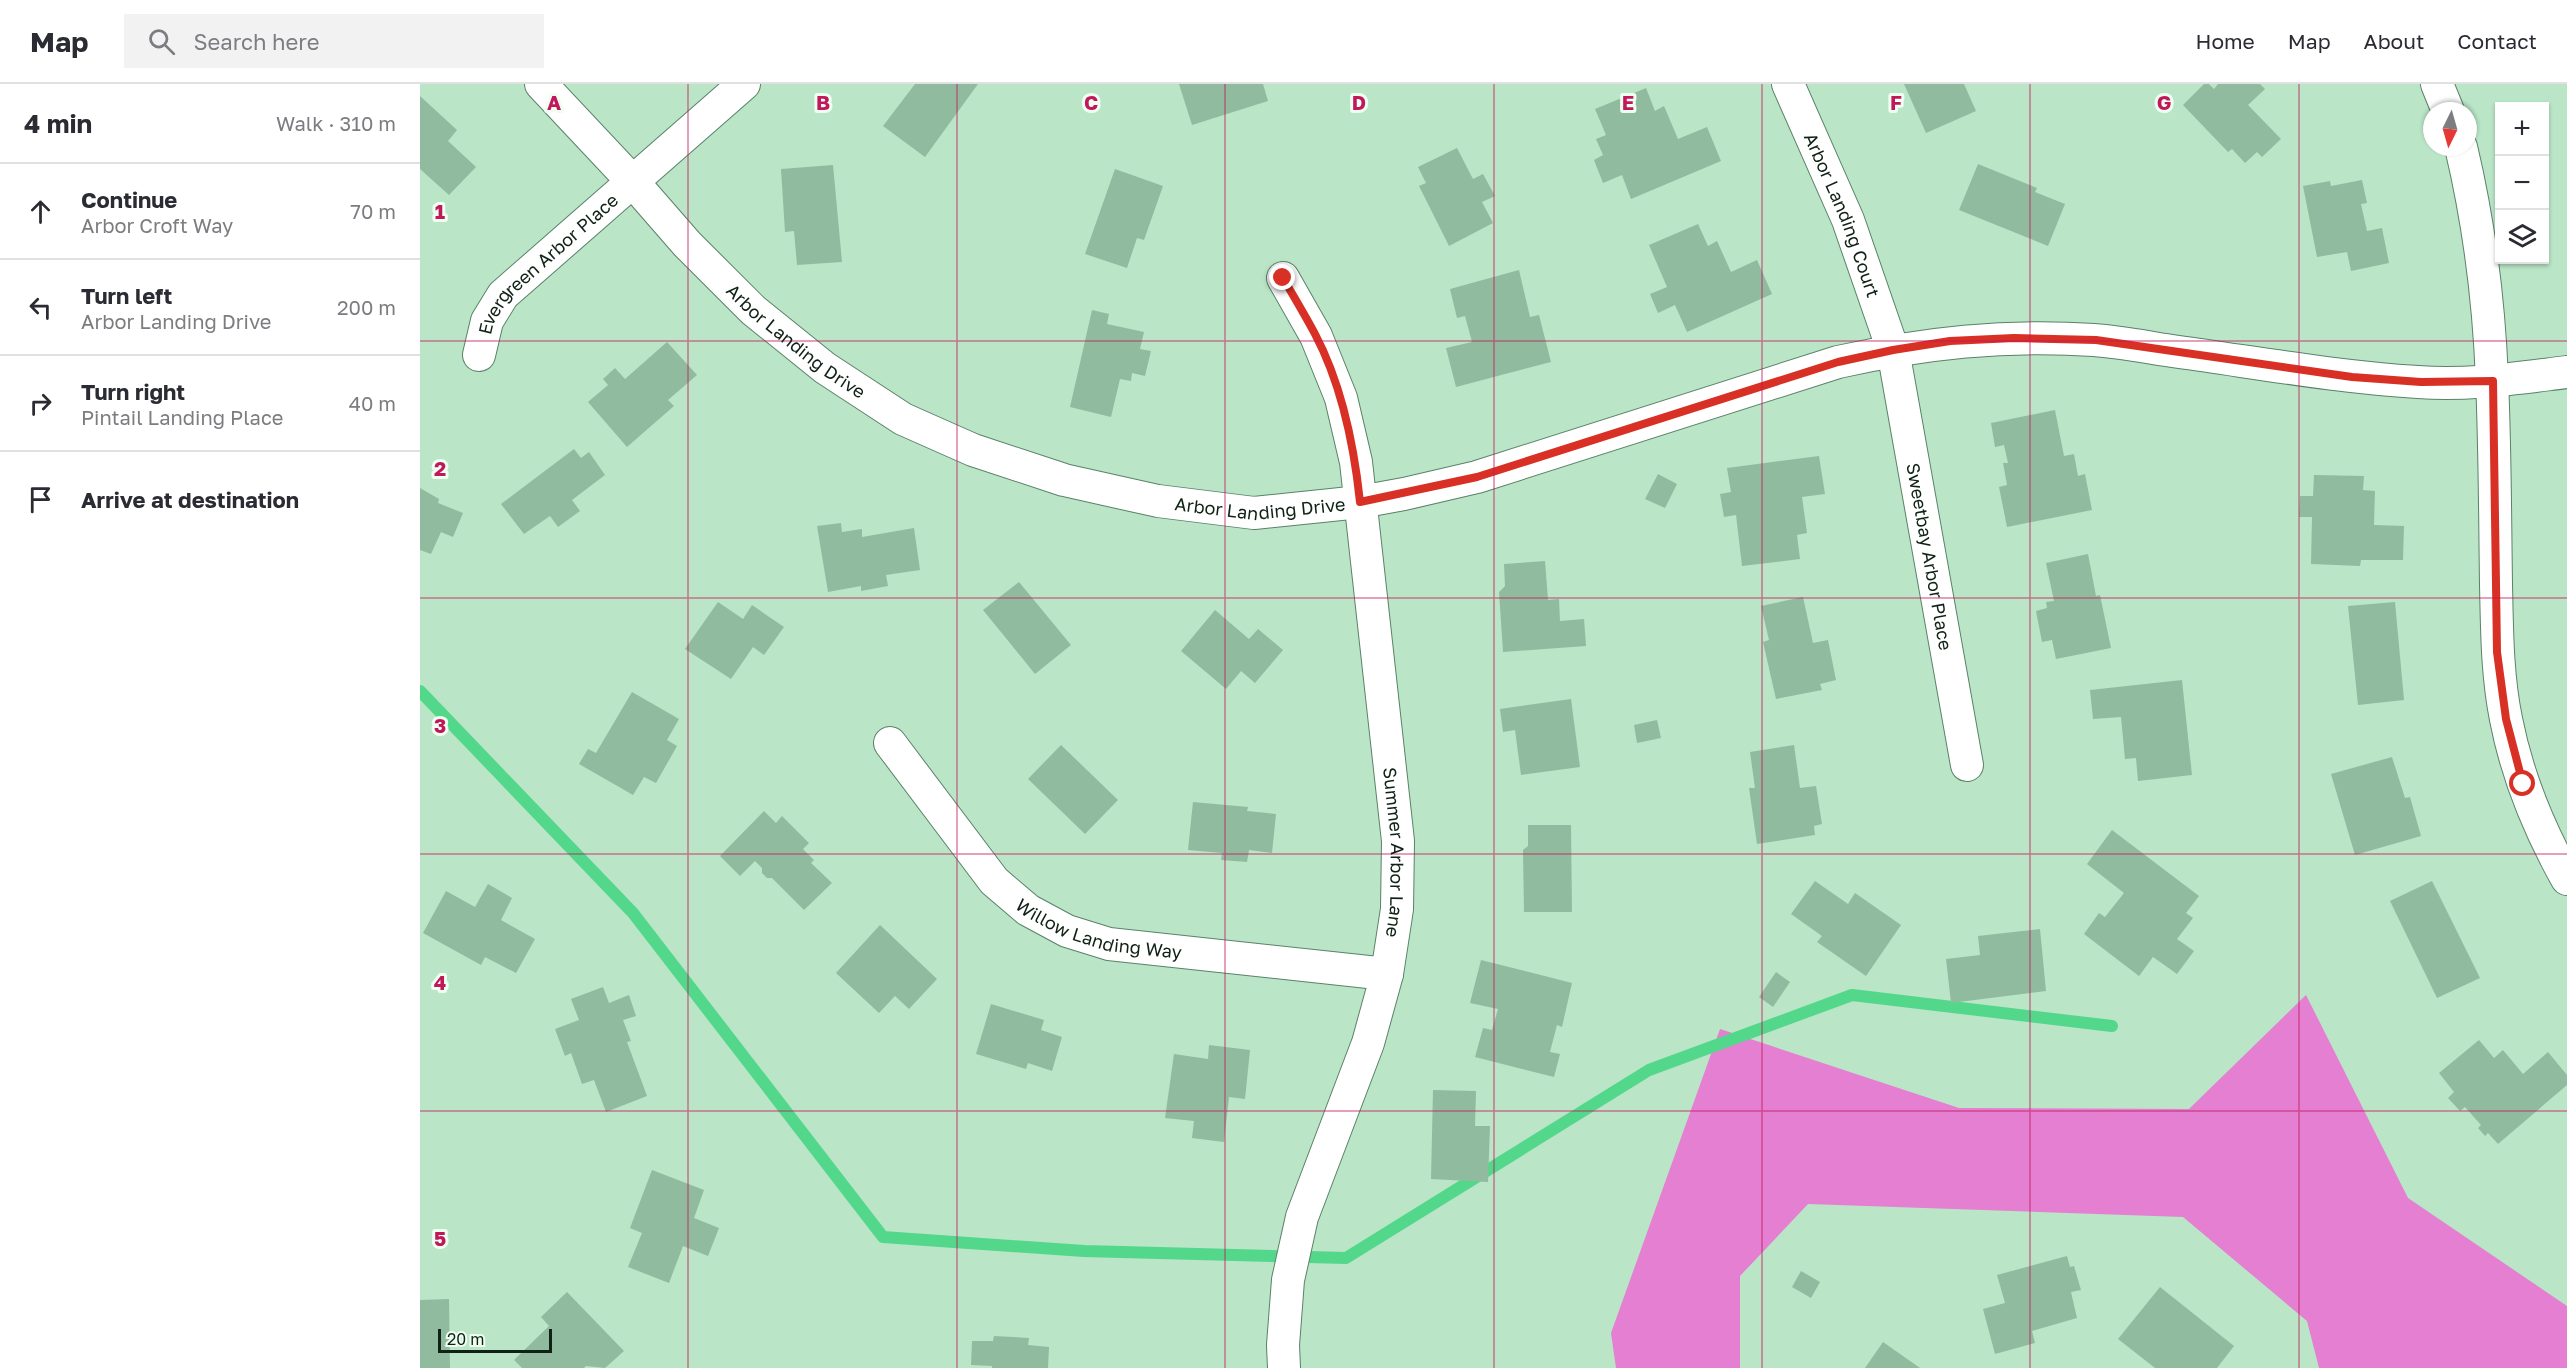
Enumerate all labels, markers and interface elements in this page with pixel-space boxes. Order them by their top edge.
search box [124,14,544,68]
text: Map [30,25,88,58]
icon: search [145,25,178,58]
text: Search here [193,28,319,55]
text: Home [2195,28,2255,54]
text: Map [2288,28,2331,54]
text: About [2364,28,2424,54]
text: Contact [2457,28,2537,54]
text: A [547,90,561,114]
text: B [816,90,830,114]
text: C [1084,90,1098,114]
text: D [1352,90,1366,114]
text: E [1622,90,1634,114]
text: F [1890,90,1902,114]
text: G [2157,90,2171,114]
north arrow [2423,102,2477,156]
map controls [2495,102,2549,264]
button: + [2495,102,2549,156]
text: 4 min [24,108,92,139]
text: Walk · 310 m [276,111,396,135]
street label: Arbor Landing Court [1800,129,1885,300]
button: − [2495,156,2549,210]
text: Continue [81,186,177,213]
street label: Evergreen Arbor Place [473,189,622,336]
icon: ahead [24,195,57,228]
text: 70 m [350,199,396,223]
text: 1 [435,199,445,223]
button: layers [2495,210,2549,264]
text: Arbor Croft Way [81,213,233,237]
route end [1269,264,1295,290]
street label: Arbor Landing Drive [722,279,870,403]
text: Turn left [81,282,172,309]
icon: left [24,291,57,324]
text: 200 m [337,295,396,319]
text: Arbor Landing Drive [81,309,271,333]
text: Turn right [81,378,185,405]
icon: right [24,387,57,420]
text: 40 m [349,391,396,415]
text: Pintail Landing Place [81,405,283,429]
text: 2 [434,456,446,480]
street label: Sweetbay Arbor Place [1902,461,1957,652]
icon: arrive [24,483,57,516]
text: Arrive at destination [81,486,299,513]
street label: Arbor Landing Drive [1173,492,1346,524]
text: 3 [434,713,446,737]
street label: Summer Arbor Lane [1379,766,1409,939]
route start [2509,770,2535,796]
street label: Willow Landing Way [1011,894,1183,963]
text: 4 [434,970,446,994]
text: 5 [434,1226,446,1250]
scale bar [438,1326,552,1354]
text: 20 m [447,1329,484,1349]

